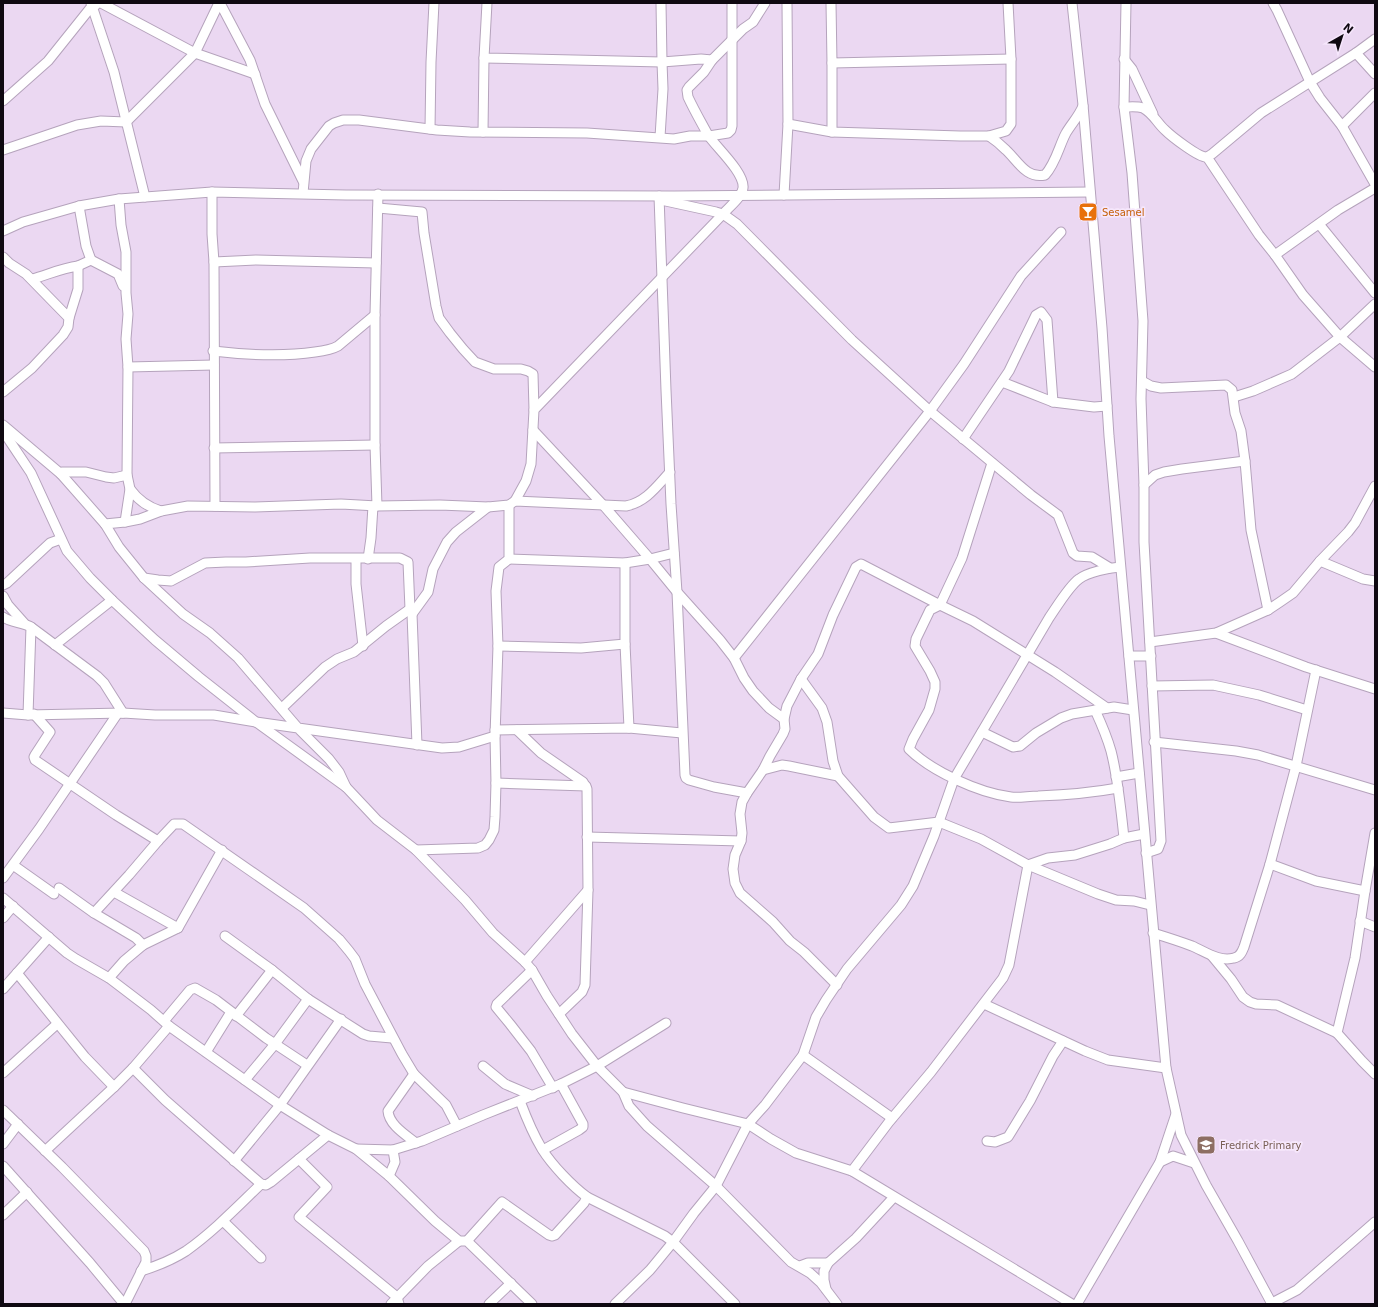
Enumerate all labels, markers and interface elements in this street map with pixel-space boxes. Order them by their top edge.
north arrow [1322,16,1362,56]
text: N [1340,21,1356,37]
bar icon: Sesamel [1077,201,1099,223]
place label: Sesamel [1102,207,1145,218]
school or university icon: Fredrick Primary [1195,1134,1217,1156]
place label: Fredrick Primary [1220,1140,1301,1151]

